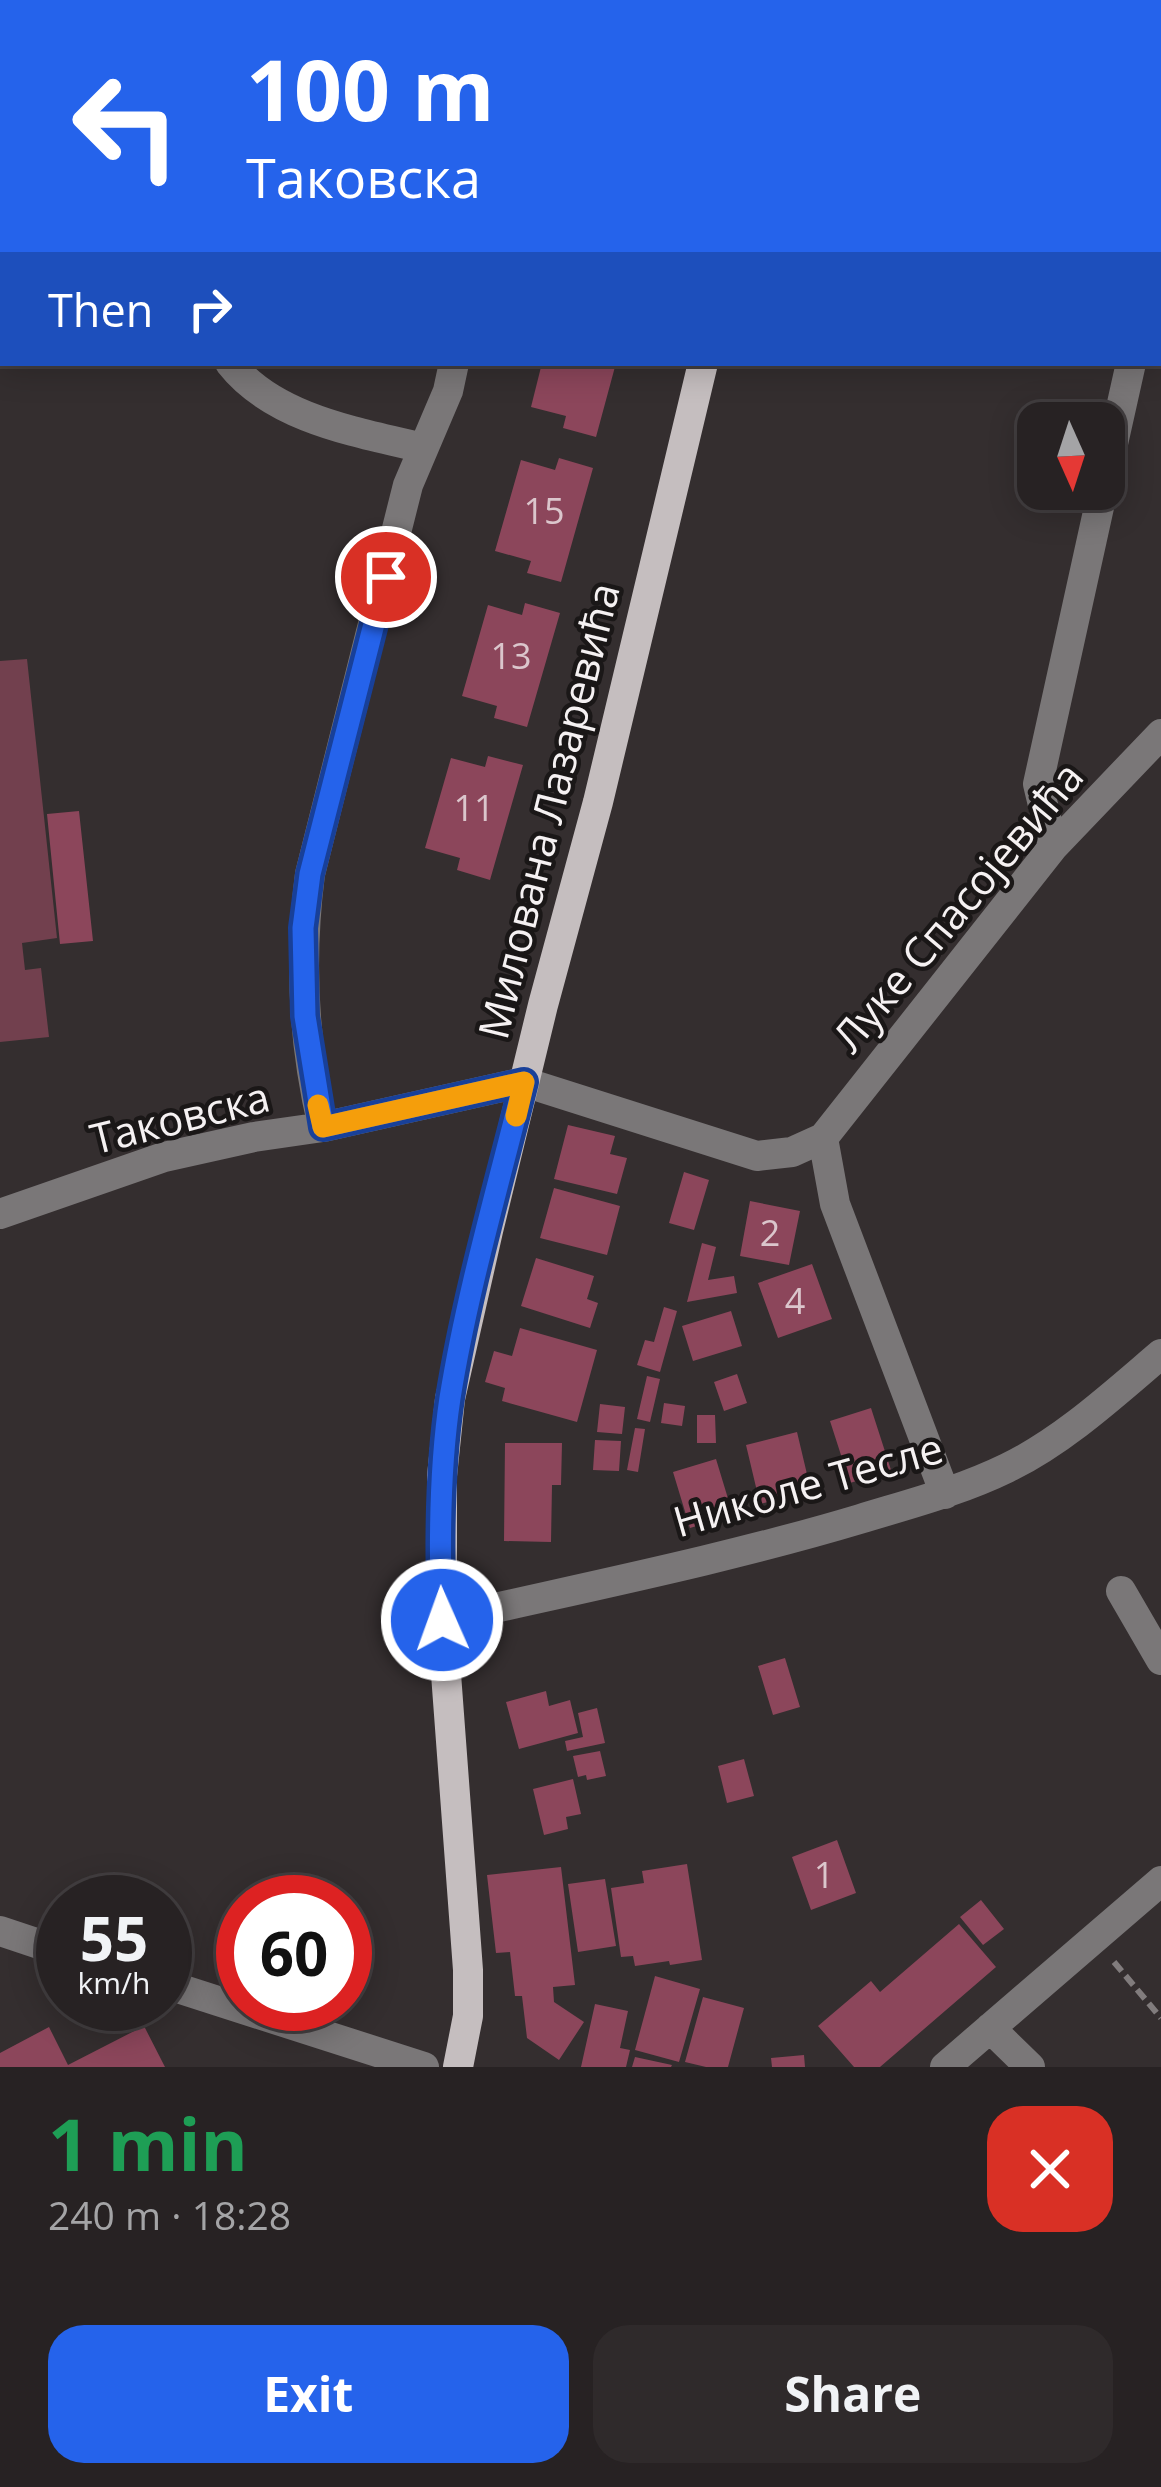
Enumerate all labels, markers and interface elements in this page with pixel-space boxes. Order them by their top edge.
text: 100 m [246,31,494,146]
icon: left [48,48,204,204]
text: Таковска [246,140,481,214]
icon: right [177,276,243,342]
text: Then [48,279,153,340]
north arrow [1017,402,1125,510]
map controls [1017,402,1125,510]
house number: 15 [523,486,565,535]
pin [335,526,437,628]
icon: arrive [353,544,419,610]
street label: Милована Лазаревића [463,577,632,1044]
house number: 13 [490,631,532,680]
street label: Луке Спасојевића [819,749,1095,1063]
house number: 11 [453,783,495,832]
street label: Таковска [84,1067,275,1166]
house number: 2 [760,1208,780,1257]
house number: 4 [785,1276,805,1325]
street label: Николе Тесле [666,1418,949,1549]
position arrow [379,1557,505,1683]
house number: 1 [814,1850,834,1899]
speed limit sign: 60 [216,1875,372,2031]
text: 55 [80,1897,148,1979]
text: km/h [78,1962,150,2003]
text: 1 min [48,2094,248,2192]
button: close [987,2106,1113,2232]
text: 240 m · 18:28 [48,2188,291,2241]
button: Exit [48,2325,569,2463]
button: Share [593,2325,1113,2463]

